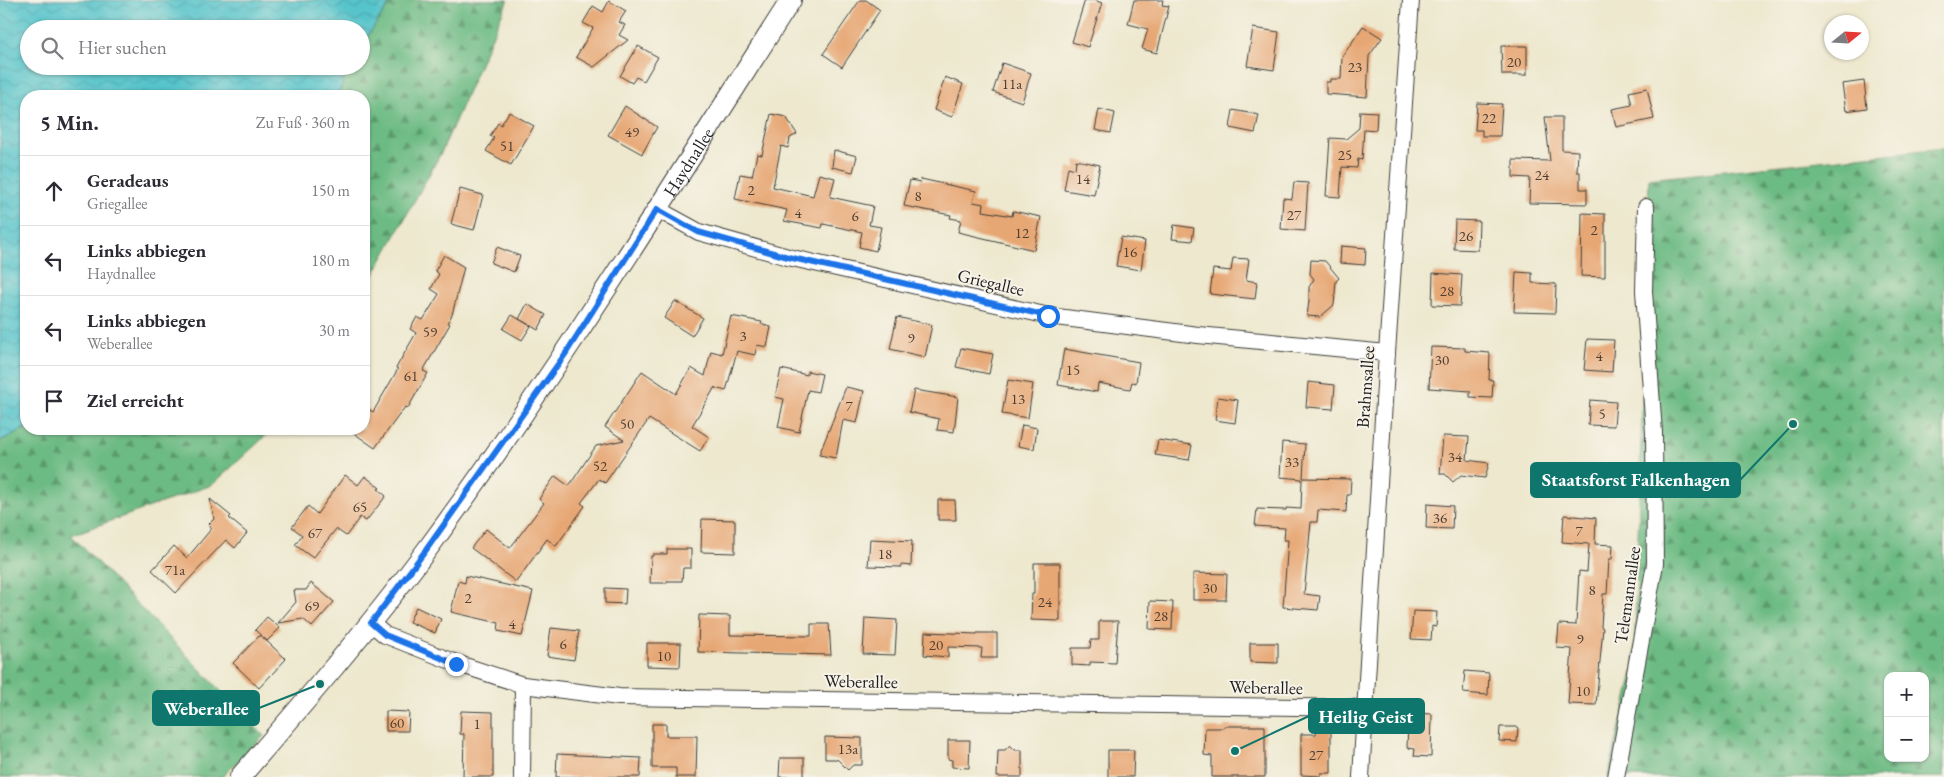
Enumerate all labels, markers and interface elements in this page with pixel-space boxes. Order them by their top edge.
north arrow [1824,15,1869,60]
search box [20,20,370,75]
icon: search [38,34,66,62]
text: Hier suchen [78,35,167,60]
house number: 20 [1507,52,1521,71]
house number: 23 [1348,57,1362,76]
house number: 11a [1002,74,1022,93]
house number: 22 [1482,108,1497,127]
text: 5 Min. [40,109,99,136]
text: Zu Fuß · 360 m [256,112,350,133]
house number: 49 [625,122,639,141]
street label: Haydnallee [657,123,718,201]
house number: 51 [500,136,514,155]
house number: 25 [1338,145,1352,164]
house number: 24 [1535,165,1550,184]
text: Geradeaus [87,168,169,193]
house number: 14 [1076,169,1091,188]
icon: ahead [40,177,68,205]
text: 150 m [311,180,350,201]
house number: 2 [747,180,755,199]
house number: 8 [914,186,922,205]
text: Griegallee [87,193,148,214]
house number: 4 [794,203,802,222]
house number: 27 [1287,205,1302,224]
house number: 6 [851,206,859,225]
house number: 2 [1590,220,1598,239]
house number: 12 [1015,223,1030,242]
house number: 26 [1459,226,1473,245]
text: Links abbiegen [87,238,206,263]
house number: 16 [1123,242,1137,261]
icon: left [40,247,68,275]
text: 180 m [311,250,350,271]
text: Haydnallee [87,263,156,284]
street label: Griegallee [955,263,1027,301]
house number: 28 [1440,281,1454,300]
route start [1037,305,1060,328]
text: Links abbiegen [87,308,206,333]
icon: left [40,317,68,345]
text: 30 m [319,320,350,341]
house number: 59 [423,322,437,341]
house number: 3 [739,326,747,345]
house number: 9 [907,328,915,347]
text: Weberallee [87,333,153,354]
street label: Brahmsallee [1351,345,1379,429]
house number: 4 [1595,346,1603,365]
house number: 30 [1435,350,1449,369]
house number: 15 [1066,360,1080,379]
house number: 61 [404,366,418,385]
icon: arrive [40,387,68,415]
text: Ziel erreicht [87,388,184,413]
house number: 13 [1011,389,1025,408]
house number: 7 [845,396,853,415]
house number: 5 [1598,404,1606,423]
house number: 50 [620,414,634,433]
house number: 34 [1448,447,1463,466]
house number: 33 [1285,452,1299,471]
house number: 52 [593,456,608,475]
callout: Staatsforst Falkenhagen [1531,463,1740,497]
text: Staatsforst Falkenhagen [1542,467,1731,492]
house number: 65 [353,497,367,516]
house number: 36 [1433,508,1447,527]
house number: 7 [1575,521,1583,540]
house number: 67 [308,523,323,542]
house number: 18 [878,544,892,563]
street label: Telemannallee [1609,545,1645,645]
house number: 71a [165,560,185,579]
house number: 30 [1203,578,1217,597]
house number: 8 [1588,580,1596,599]
house number: 2 [464,588,472,607]
house number: 24 [1038,592,1053,611]
house number: 69 [305,596,319,615]
house number: 28 [1154,606,1168,625]
house number: 4 [508,614,516,633]
house number: 9 [1576,629,1584,648]
house number: 6 [559,634,567,653]
house number: 20 [929,635,943,654]
house number: 10 [657,646,671,665]
route end [445,653,468,676]
street label: Weberallee [824,669,898,693]
map controls [1884,672,1929,762]
button: + [1884,672,1929,717]
street label: Weberallee [1229,675,1303,699]
house number: 10 [1576,681,1590,700]
callout: Weberallee [153,691,259,725]
text: Weberallee [163,696,249,721]
callout: Heilig Geist [1309,699,1424,733]
text: Heilig Geist [1319,704,1413,729]
house number: 60 [390,713,404,732]
house number: 1 [473,714,481,733]
button: − [1884,717,1929,762]
house number: 13a [838,739,858,758]
house number: 27 [1309,745,1324,764]

